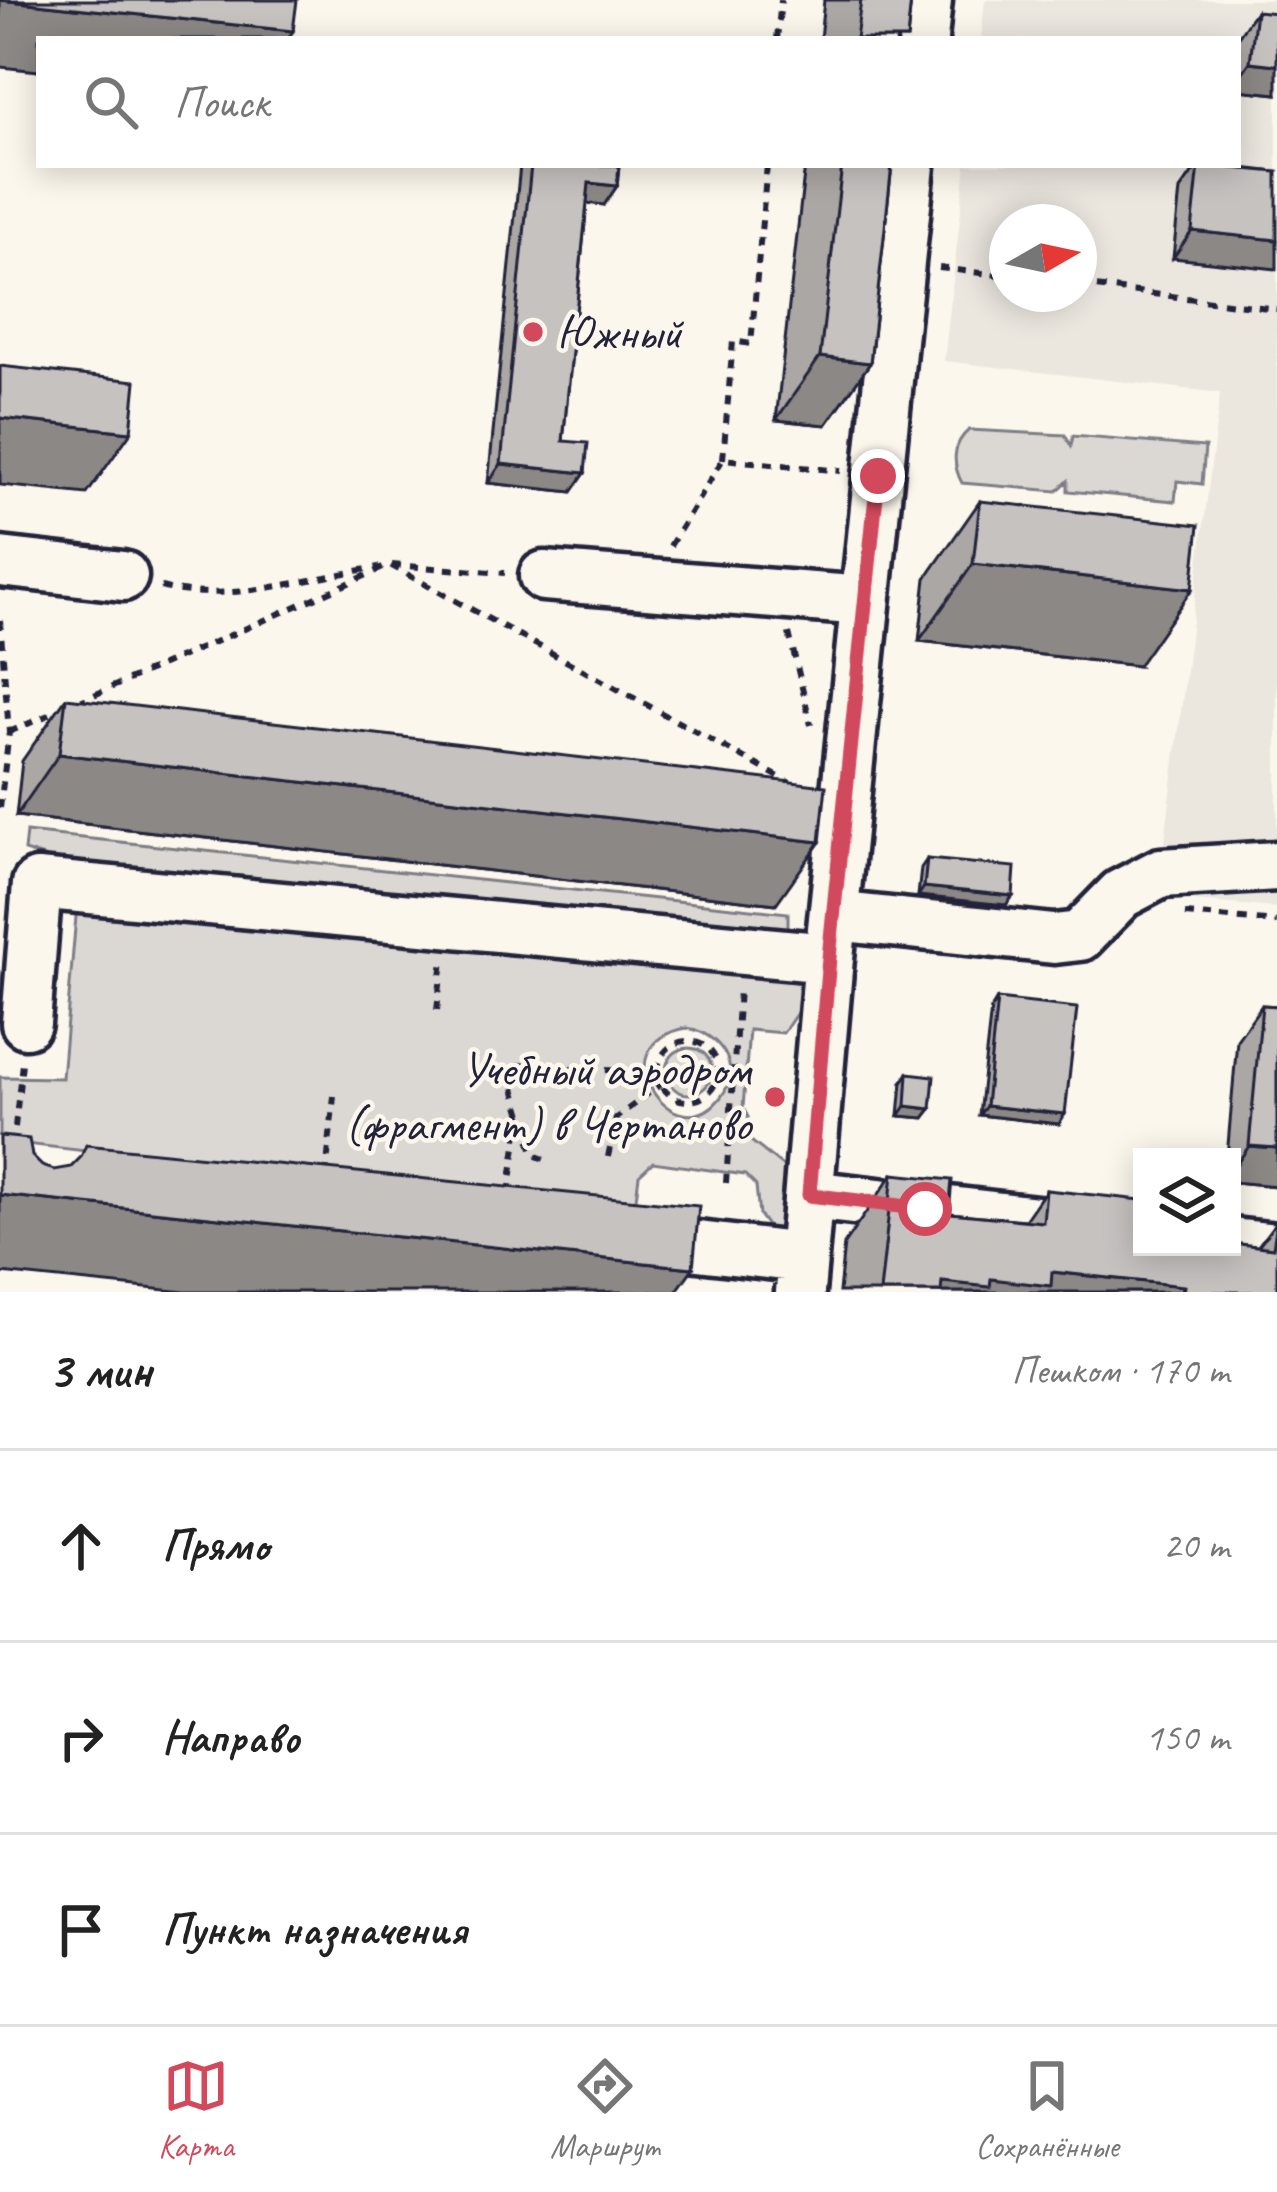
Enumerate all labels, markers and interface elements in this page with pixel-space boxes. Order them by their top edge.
search box [36,36,1241,168]
icon: search [78,69,144,135]
text: Поиск [174,74,269,131]
north arrow [989,204,1097,312]
place label: Южный [557,302,685,362]
marker: Южный [520,319,546,345]
route end [851,449,905,503]
place label: Учебный аэродром (фрагмент) в Чертаново [345,1039,754,1154]
marker: Учебный аэродром (фрагмент) в Чертаново [762,1084,788,1110]
map controls [1133,1148,1241,1256]
button: layers [1133,1148,1241,1256]
route start [898,1182,952,1236]
text: 3 мин [48,1338,152,1402]
text: Пешком · 170 m [1011,1346,1229,1395]
icon: ahead [48,1513,114,1579]
text: Прямо [162,1517,269,1574]
text: 20 m [1163,1521,1229,1570]
icon: right [48,1705,114,1771]
text: Направо [162,1709,300,1766]
text: 150 m [1145,1713,1229,1762]
icon: arrive [48,1897,114,1963]
text: Пункт назначения [162,1901,467,1958]
tab: Карта [158,2053,234,2167]
tab: Маршрут [550,2053,659,2167]
tab: Сохранённые [975,2053,1119,2167]

